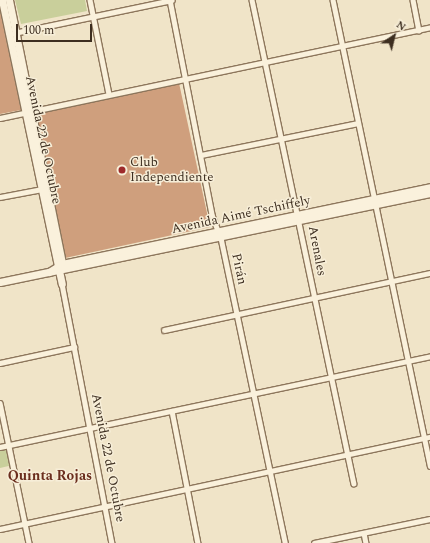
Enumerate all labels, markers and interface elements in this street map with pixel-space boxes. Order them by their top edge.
scale bar [18,16,94,42]
north arrow [374,16,414,56]
text: N [393,16,410,35]
text: 100 m [23,21,54,40]
street label: Avenida 22 de Octubre [22,74,64,206]
place label: Club Independiente [130,155,214,186]
marker: Club Independiente [117,165,127,175]
street label: Avenida Aimé Tschiffely [170,193,312,237]
street label: Arenales [305,225,329,277]
street label: Pirán [228,252,250,286]
street label: Avenida 22 de Octubre [88,392,128,524]
district label: Quinta Rojas [8,468,92,484]

